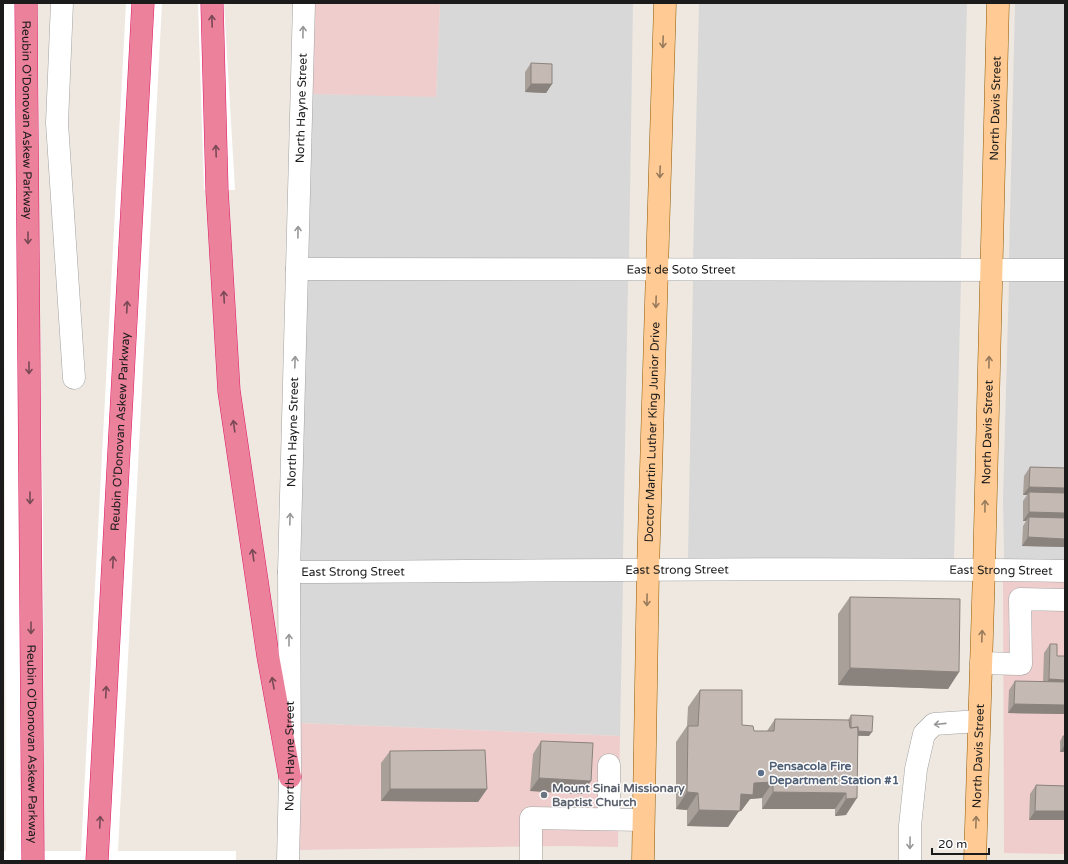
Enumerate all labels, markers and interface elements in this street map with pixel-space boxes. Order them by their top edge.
one-way arrow [209,15,216,28]
street label: Reubin O'Donovan Askew Parkway [19,20,35,220]
one-way arrow [299,26,307,39]
one-way arrow [660,35,667,48]
street label: North Hayne Street [293,53,310,163]
street label: North Davis Street [987,55,1004,161]
one-way arrow [212,145,220,158]
one-way arrow [656,165,664,178]
one-way arrow [295,226,302,239]
one-way arrow [24,231,32,244]
street label: East de Soto Street [626,262,736,277]
one-way arrow [220,291,227,304]
one-way arrow [652,295,660,308]
one-way arrow [123,301,130,314]
street label: Doctor Martin Luther King Junior Drive [642,321,662,543]
street label: Reubin O'Donovan Askew Parkway [108,331,132,531]
one-way arrow [291,356,299,369]
one-way arrow [985,356,992,369]
one-way arrow [25,361,33,374]
street label: North Hayne Street [284,376,301,487]
street label: North Davis Street [979,379,996,485]
one-way arrow [230,420,238,433]
one-way arrow [26,491,34,504]
one-way arrow [982,500,989,513]
one-way arrow [287,513,294,526]
one-way arrow [249,549,257,562]
one-way arrow [110,556,117,569]
street label: East Strong Street [625,562,729,577]
street label: East Strong Street [949,563,1053,578]
street label: East Strong Street [301,564,405,579]
one-way arrow [643,593,651,606]
one-way arrow [27,621,35,634]
one-way arrow [978,630,986,643]
one-way arrow [285,634,293,647]
street label: Reubin O'Donovan Askew Parkway [24,644,40,844]
one-way arrow [269,677,277,690]
one-way arrow [103,686,110,699]
street label: North Hayne Street [282,701,297,811]
street label: North Davis Street [970,703,987,809]
one-way arrow [934,721,947,728]
place label: Pensacola Fire Department Station #1 [769,759,899,788]
marker: Pensacola Fire Department Station #1 [756,768,766,778]
place label: Mount Sinai Missionary Baptist Church [552,781,685,810]
marker: Mount Sinai Missionary Baptist Church [539,790,549,800]
one-way arrow [96,816,103,829]
one-way arrow [972,816,980,829]
scale bar [932,830,989,856]
one-way arrow [906,836,914,849]
text: 20 m [938,837,967,851]

